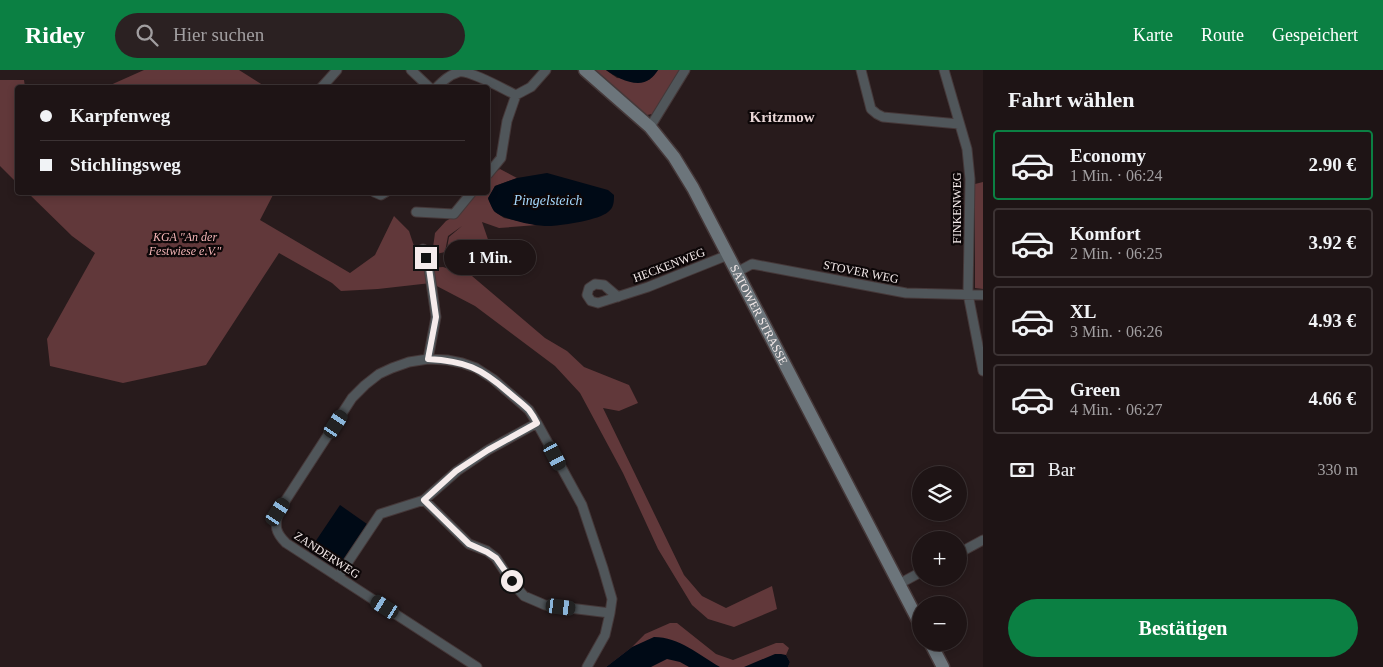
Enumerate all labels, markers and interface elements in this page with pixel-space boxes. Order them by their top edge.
search box [115,13,465,58]
icon: search [133,21,161,49]
text: Ridey [25,22,85,48]
text: Hier suchen [173,24,264,45]
text: Karte [1133,25,1173,45]
text: Route [1201,25,1244,45]
text: Gespeichert [1272,25,1358,45]
text: Fahrt wählen [1008,87,1135,112]
text: Karpfenweg [70,105,170,126]
district label: Kritzmow [750,109,815,125]
icon: car [1010,143,1055,188]
text: Economy [1070,145,1146,166]
text: Stichlingsweg [70,154,181,175]
text: 2.90 € [1309,154,1356,175]
text: 1 Min. · 06:24 [1070,167,1162,184]
street label: FINKENWEG [950,172,964,244]
water label: Pingelsteich [512,193,583,208]
icon: car [1010,221,1055,266]
text: Komfort [1070,223,1141,244]
park label: KGA "An der Festwiese e.V." [148,230,222,258]
text: 3.92 € [1309,232,1356,253]
callout: 1 Min. [444,240,536,276]
street label: HECKENWEG [631,245,707,285]
text: 2 Min. · 06:25 [1070,245,1162,262]
route end [415,247,437,269]
text: 1 Min. [468,249,512,266]
street label: STOVER WEG [822,258,900,286]
street label: SATOWER STRASSE [727,262,791,367]
icon: car [1010,299,1055,344]
text: XL [1070,301,1096,322]
text: 4.93 € [1309,310,1356,331]
text: 3 Min. · 06:26 [1070,323,1162,340]
icon: car [1010,377,1055,422]
text: Green [1070,379,1120,400]
text: 4.66 € [1309,388,1356,409]
text: 4 Min. · 06:27 [1070,401,1162,418]
car [321,407,350,441]
car [541,439,568,473]
icon: cash [1008,456,1036,484]
text: Bar [1048,459,1075,480]
text: 330 m [1318,461,1358,478]
map controls [912,466,967,651]
button: layers [912,466,967,521]
car [263,495,292,529]
street label: ZANDERWEG [292,529,363,582]
button: + [912,531,967,586]
route start [501,570,523,592]
car [368,593,401,621]
button: − [912,596,967,651]
car [545,598,576,616]
button: Bestätigen [1008,599,1358,657]

